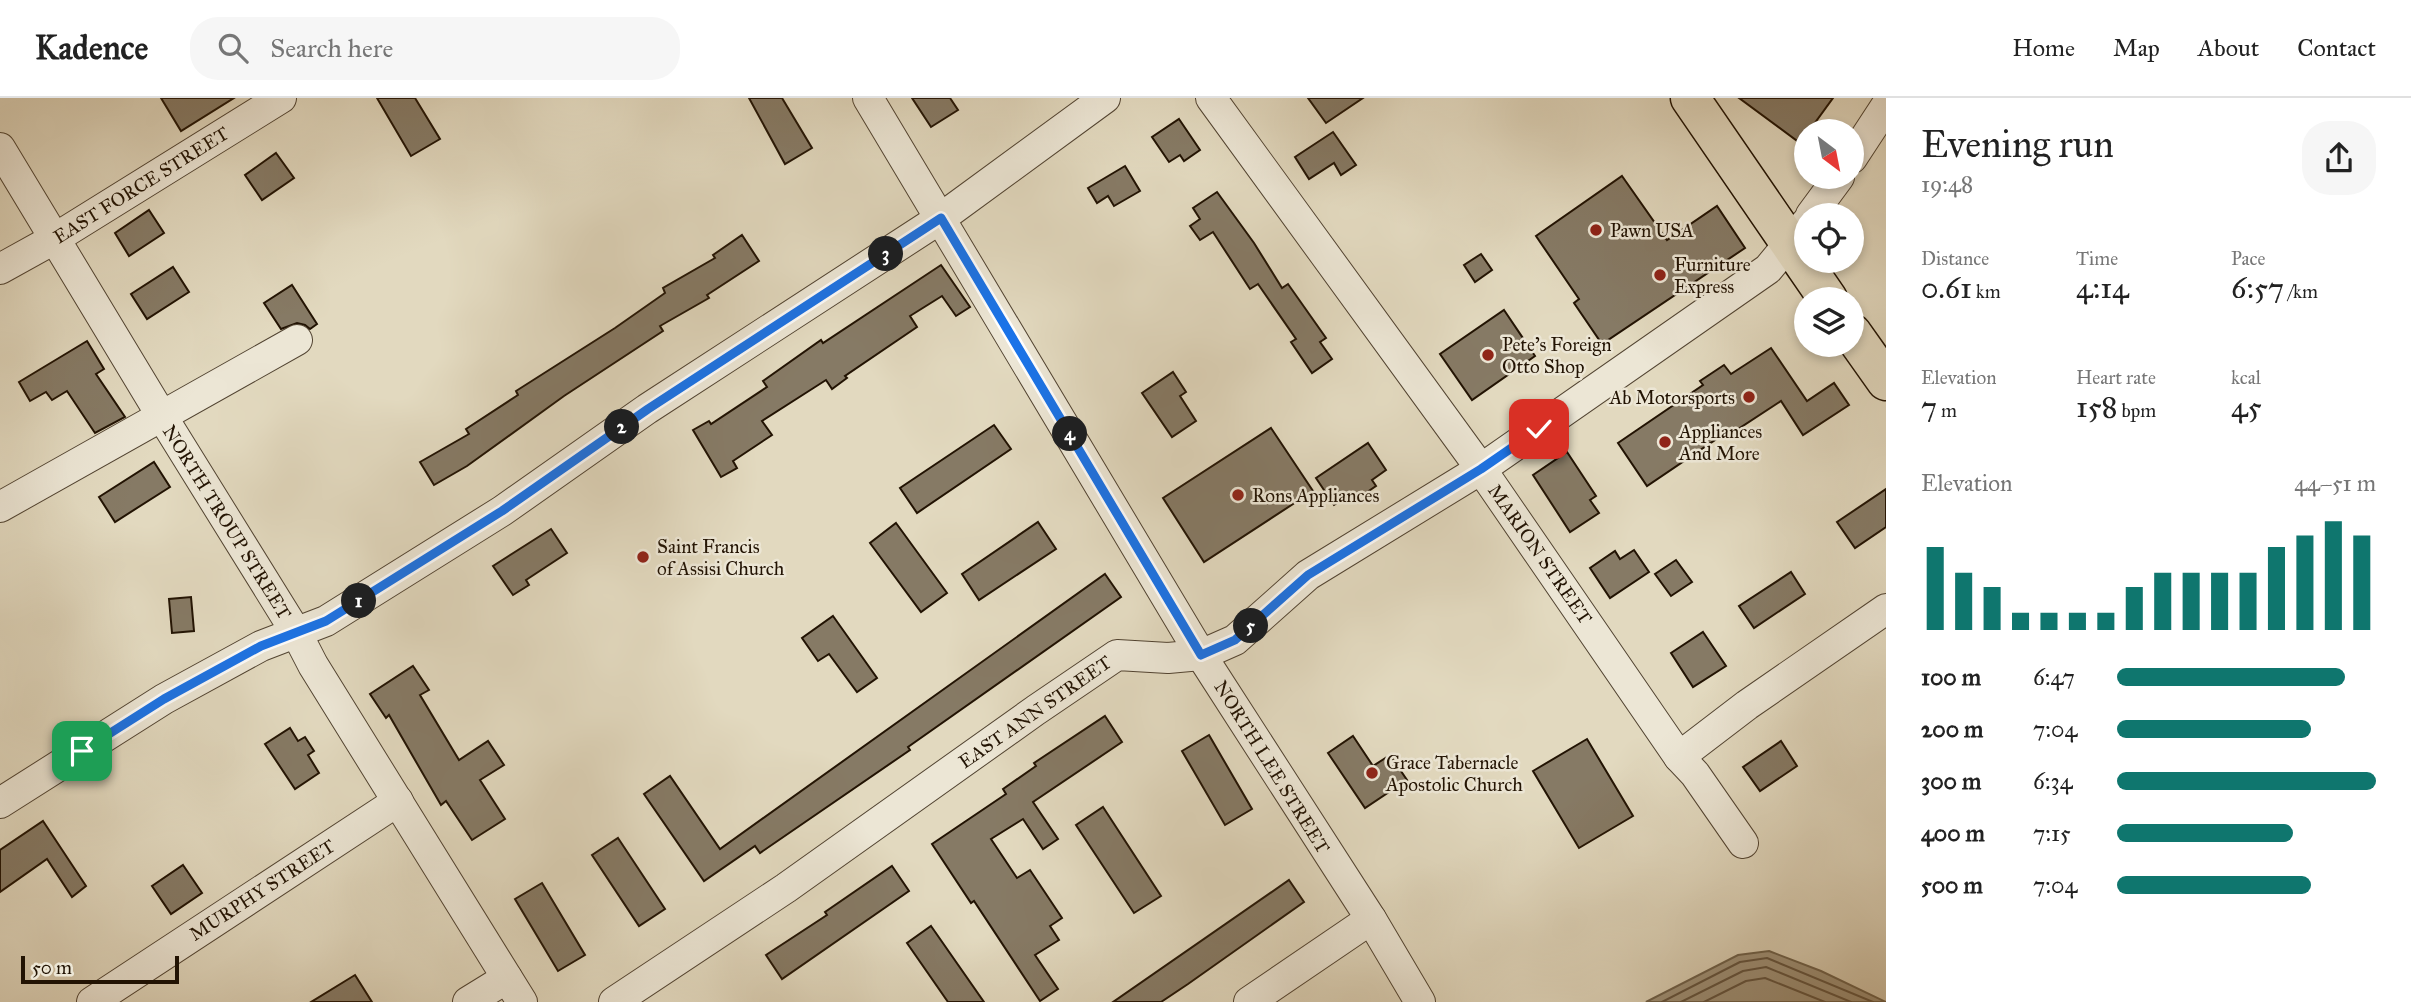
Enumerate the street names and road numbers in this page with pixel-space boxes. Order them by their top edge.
street label: EAST FORCE STREET [49,122,233,248]
street label: NORTH TROUP STREET [158,421,296,623]
street label: MARION STREET [1483,480,1597,628]
street label: EAST ANN STREET [954,651,1116,773]
street label: NORTH LEE STREET [1209,676,1335,858]
street label: MURPHY STREET [185,834,339,946]

